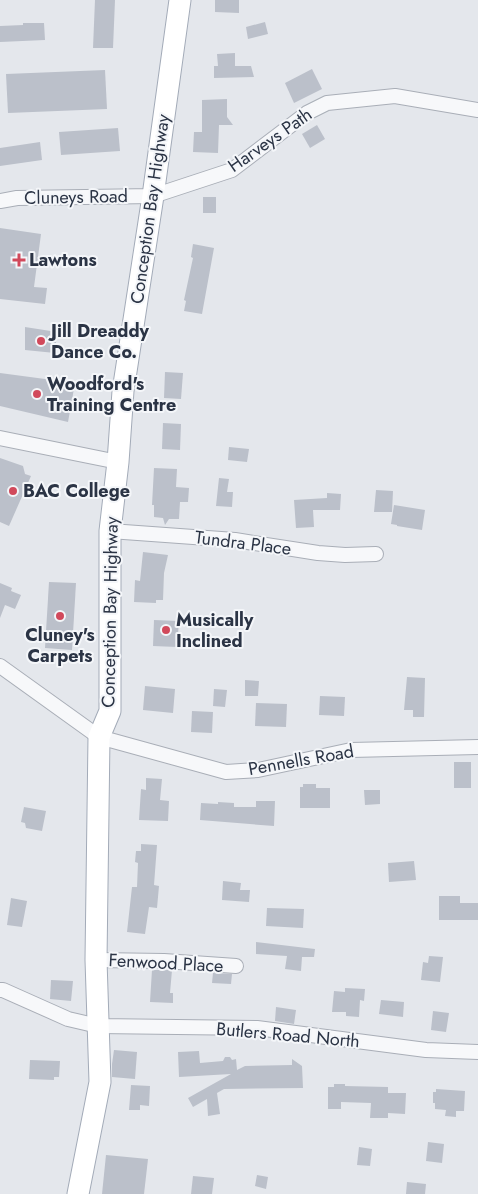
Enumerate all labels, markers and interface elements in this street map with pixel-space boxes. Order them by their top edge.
street label: Harveys Path [223,101,317,179]
street label: Conception Bay Highway [124,112,176,306]
street label: Cluneys Road [24,183,128,211]
place label: Lawtons [29,247,97,273]
marker: Lawtons [13,254,25,266]
place label: Jill Dreaddy Dance Co. [48,318,150,365]
marker: Jill Dreaddy Dance Co. [35,335,47,347]
place label: Woodford's Training Centre [47,371,176,418]
marker: Woodford's Training Centre [31,388,43,400]
place label: BAC College [23,478,130,504]
marker: BAC College [7,485,19,497]
street label: Conception Bay Highway [95,516,125,708]
street label: Tundra Place [193,524,293,562]
place label: Musically Inclined [176,607,254,654]
marker: Cluney's Carpets [54,610,66,622]
place label: Cluney's Carpets [25,622,95,669]
marker: Musically Inclined [160,624,172,636]
street label: Pennells Road [246,738,356,782]
street label: Fenwood Place [108,947,224,979]
street label: Butlers Road North [215,1016,361,1054]

